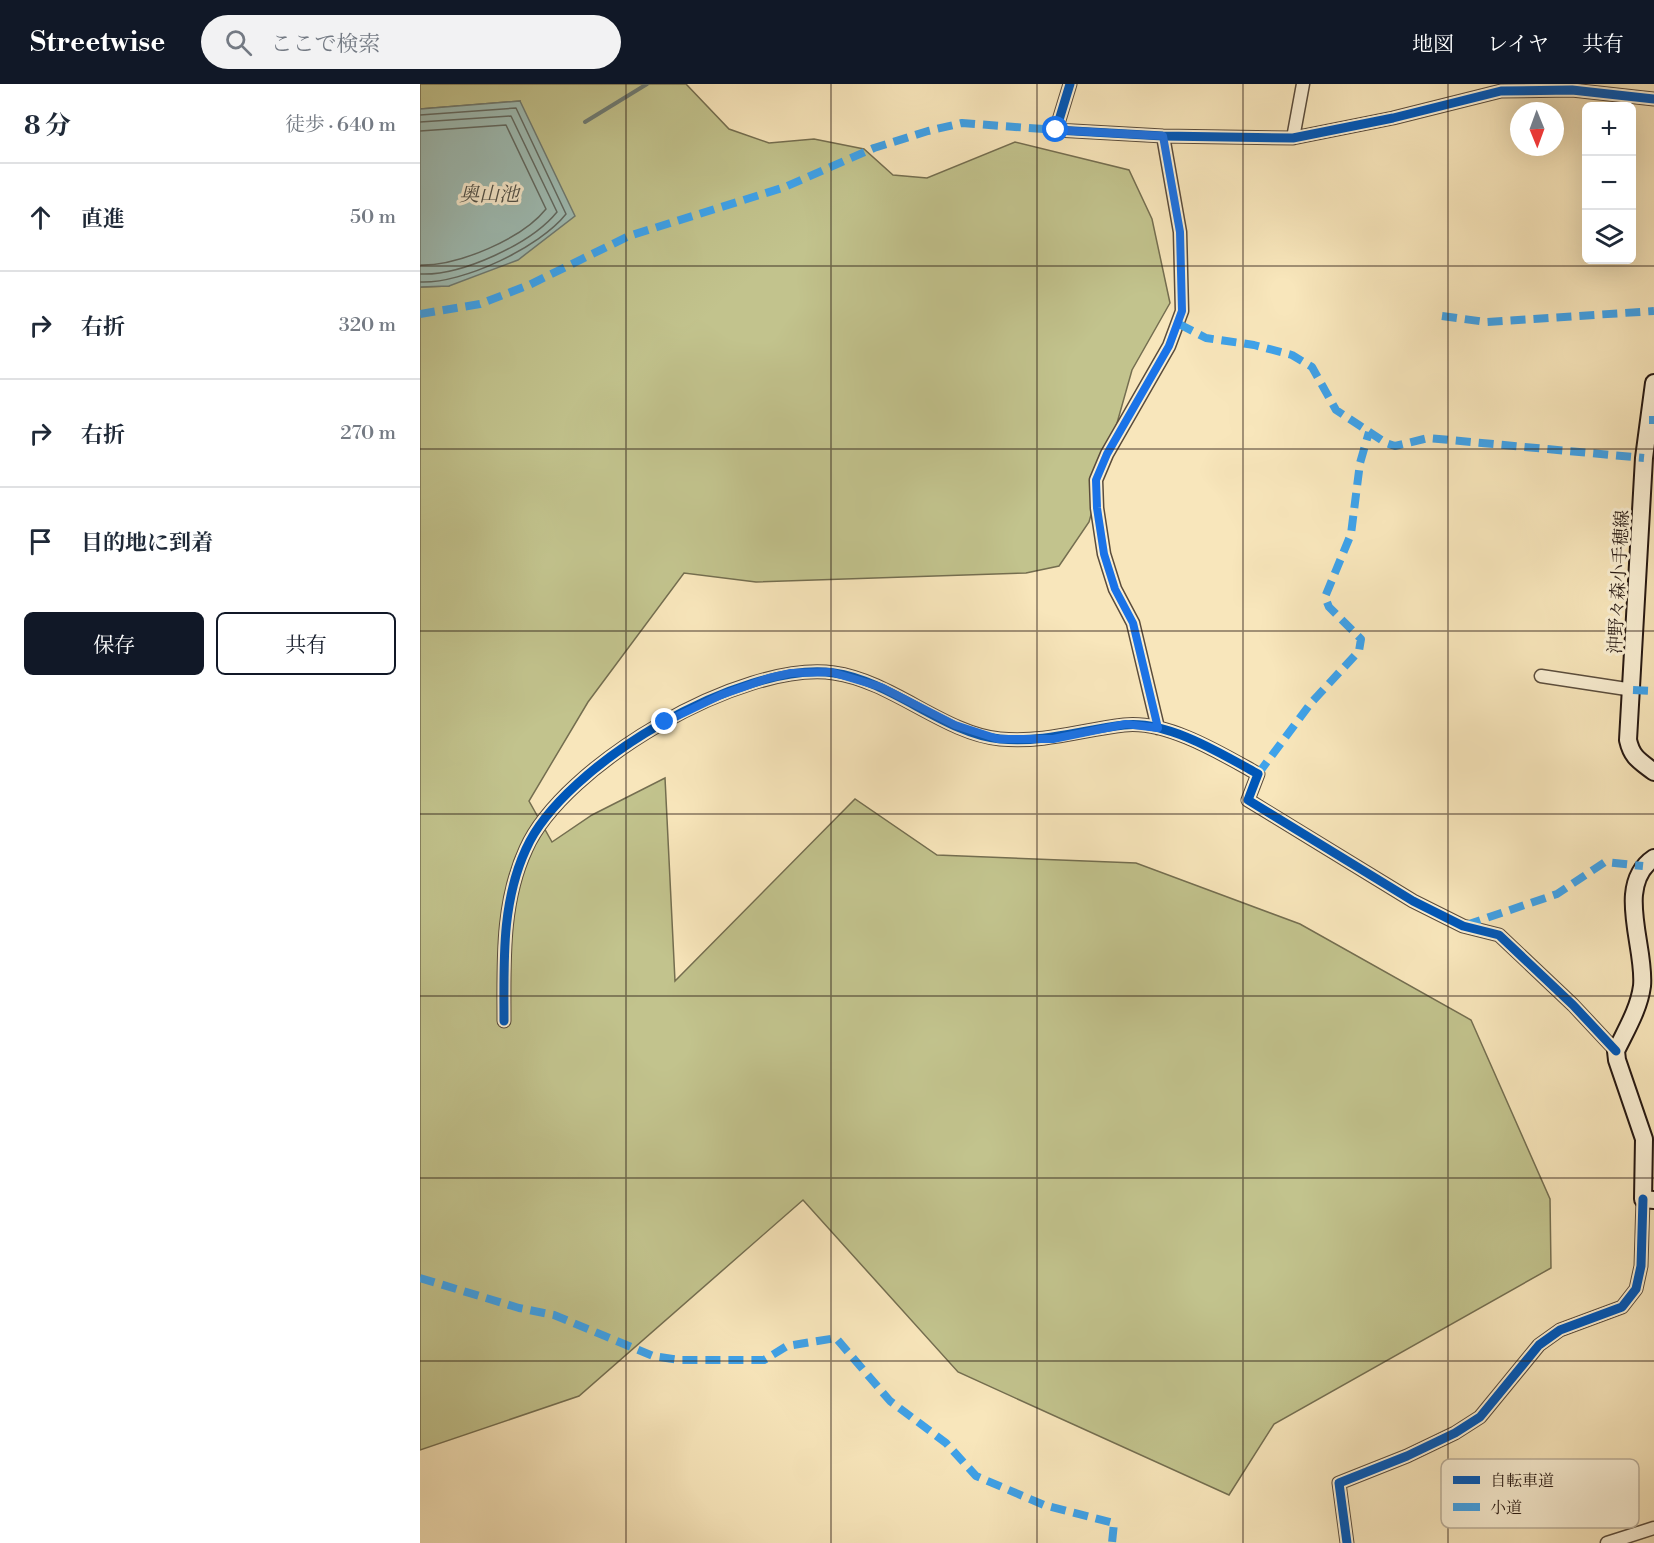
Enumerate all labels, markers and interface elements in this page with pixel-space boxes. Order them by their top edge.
search box [201,15,621,69]
text: Streetwise [30,25,165,60]
icon: search [222,26,255,59]
text: ここで検索 [270,31,380,58]
text: 地図 [1412,32,1454,58]
text: レイヤ [1487,32,1549,58]
text: 共有 [1582,32,1624,58]
north arrow [1510,102,1564,156]
map controls [1582,102,1636,264]
button: + [1582,102,1636,156]
text: 8 分 [24,110,71,142]
text: 徒歩 · 640 m [285,113,396,138]
route start [1042,116,1068,142]
button: − [1582,156,1636,210]
water label: 奥山池 [459,183,521,208]
icon: ahead [24,201,57,234]
text: 50 m [350,205,396,230]
text: 直進 [81,206,125,233]
button: layers [1582,210,1636,264]
icon: right [24,309,57,342]
text: 320 m [339,313,396,338]
text: 右折 [81,314,125,341]
icon: right [24,417,57,450]
text: 270 m [340,421,396,446]
text: 右折 [81,422,125,449]
street label: 沖野々森小手穂線 [1604,509,1634,655]
icon: arrive [24,525,57,558]
text: 目的地に到着 [81,530,213,557]
button: 保存 [24,612,204,675]
button: 共有 [216,612,396,675]
route end [651,708,677,734]
legend [1441,1459,1639,1528]
text: 自転車道 [1490,1471,1554,1491]
text: 小道 [1490,1498,1522,1518]

